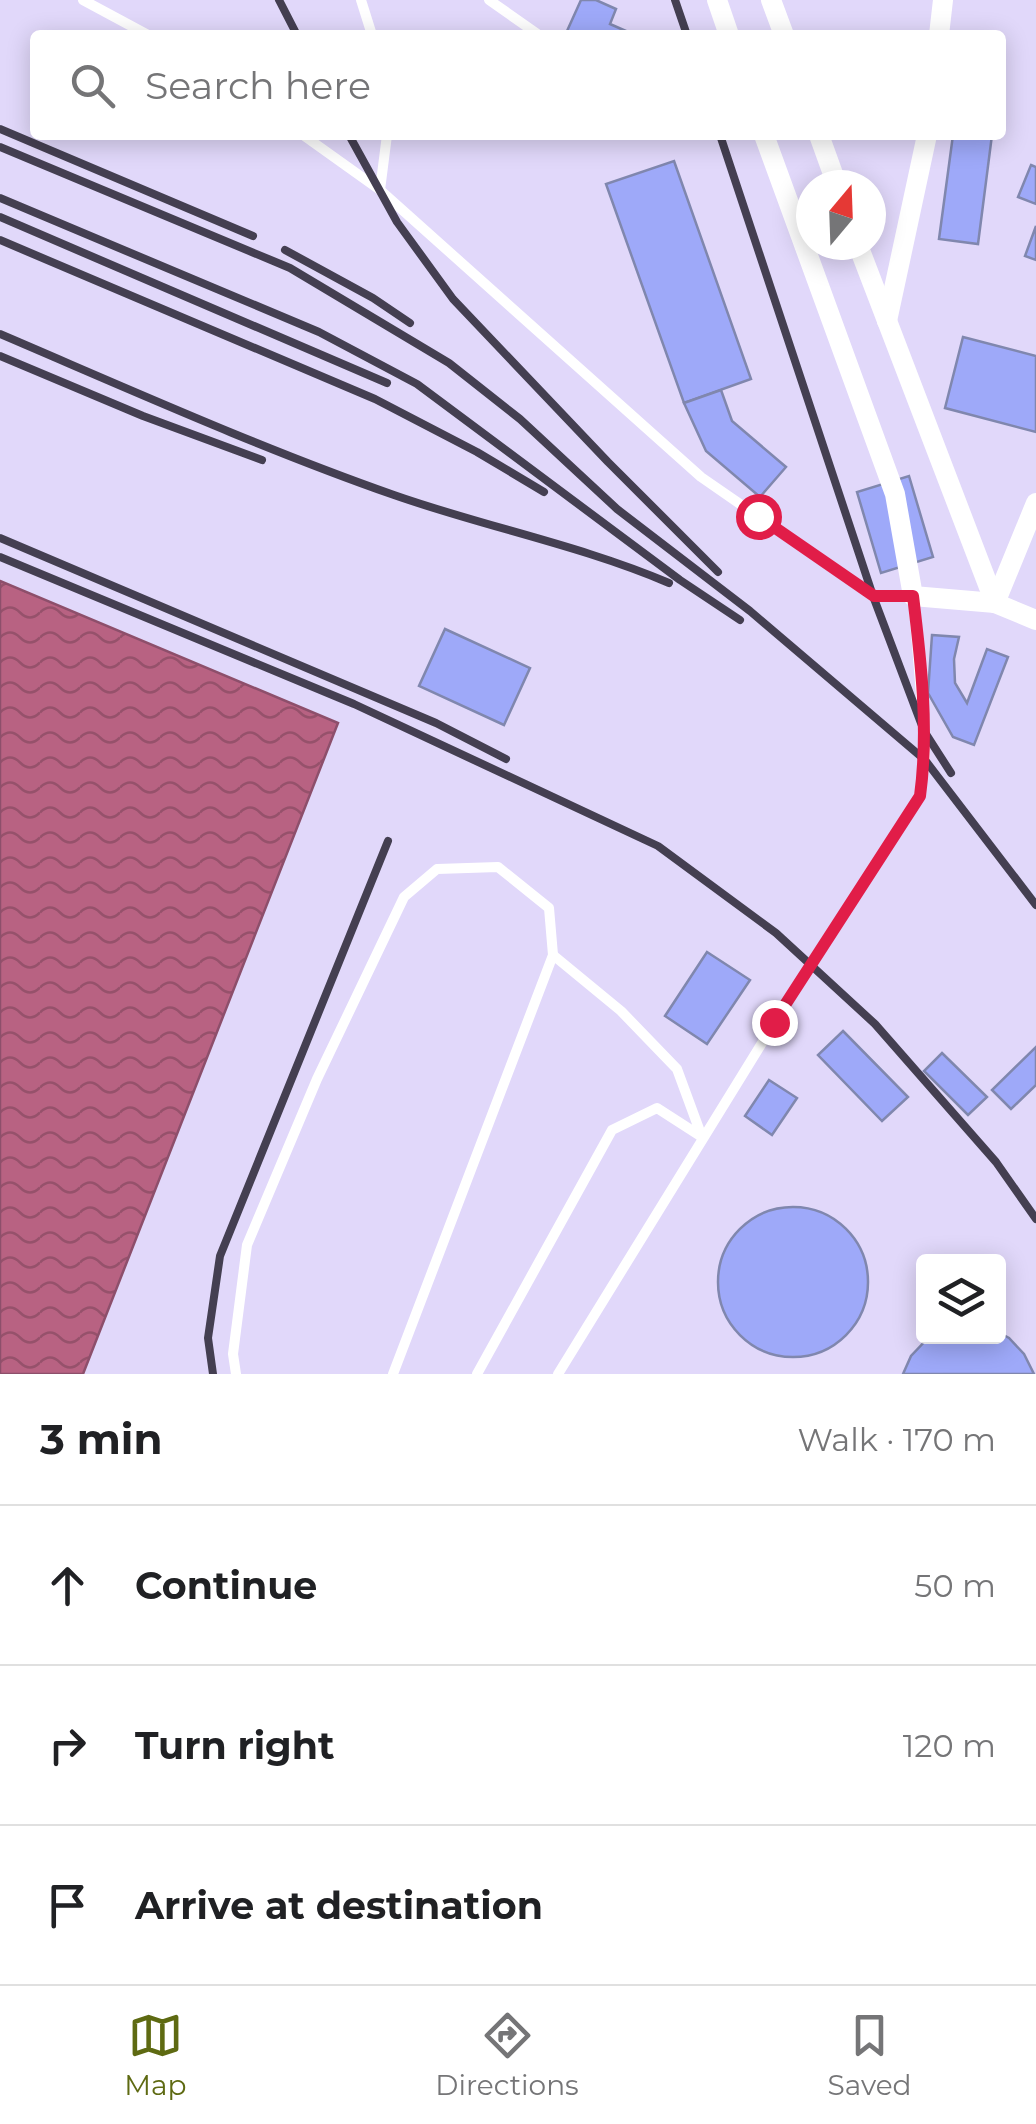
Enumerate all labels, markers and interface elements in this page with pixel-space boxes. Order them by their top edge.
search box [30,30,1006,140]
icon: search [65,58,120,113]
text: Search here [145,62,371,109]
north arrow [796,170,886,260]
route start [736,494,782,540]
route end [752,1000,798,1046]
map controls [916,1254,1006,1344]
button: layers [916,1254,1006,1344]
text: 3 min [40,1413,162,1465]
text: Walk · 170 m [797,1420,996,1459]
icon: ahead [40,1558,95,1613]
text: Continue [135,1562,317,1609]
text: 50 m [914,1566,996,1605]
icon: right [40,1718,95,1773]
text: Turn right [135,1722,334,1769]
text: 120 m [903,1726,996,1765]
icon: arrive [40,1878,95,1933]
text: Arrive at destination [135,1882,543,1929]
tab: Map [124,2008,187,2102]
tab: Directions [435,2008,579,2102]
tab: Saved [827,2008,912,2102]

